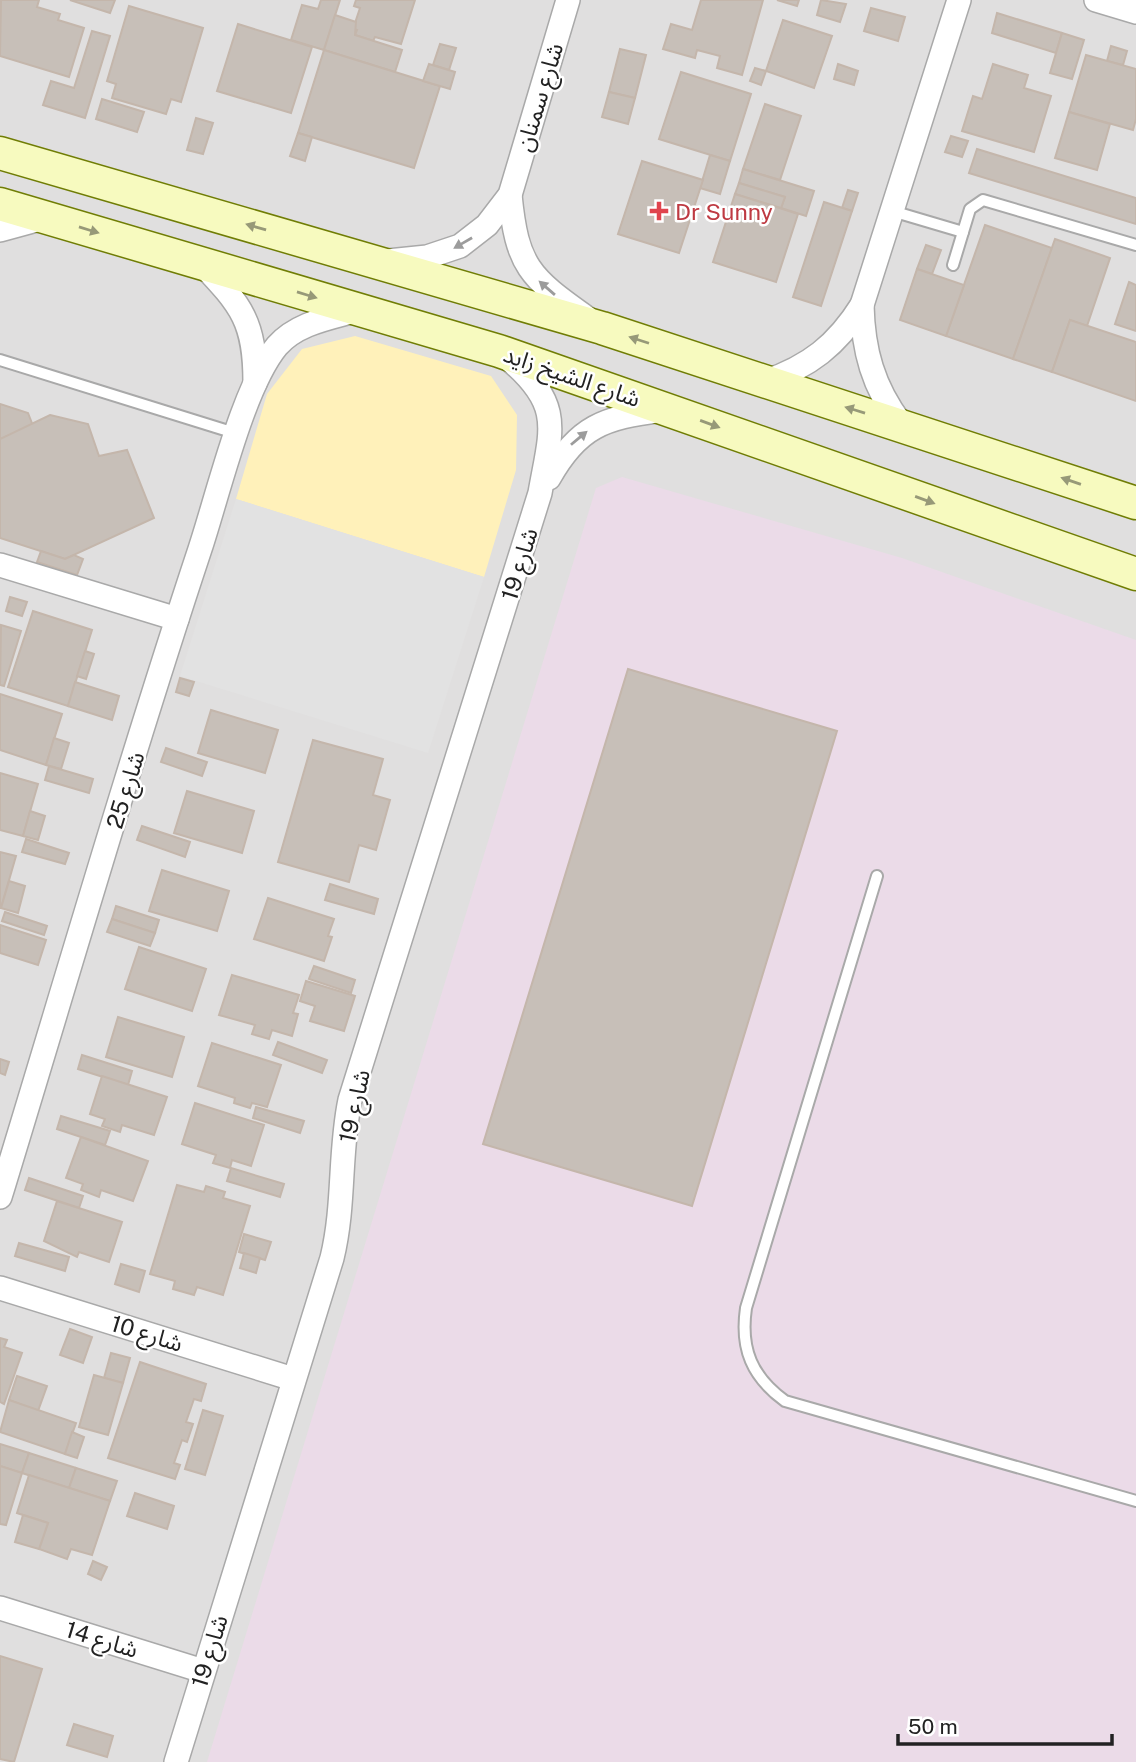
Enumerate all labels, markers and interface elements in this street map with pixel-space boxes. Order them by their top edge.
street label: شارع سمنان [510,39,572,156]
place label: Dr Sunny [675,198,773,225]
marker: Dr Sunny [649,201,669,221]
one-way arrow [245,222,266,232]
one-way arrow [79,225,100,235]
one-way arrow [453,237,473,249]
one-way arrow [538,281,555,296]
one-way arrow [297,290,318,300]
one-way arrow [628,334,649,345]
street label: شارع الشيخ زايد [499,340,644,416]
one-way arrow [845,404,866,414]
one-way arrow [700,418,721,429]
one-way arrow [570,431,587,446]
one-way arrow [1061,476,1082,486]
one-way arrow [914,495,935,506]
street label: شارع 19 [495,525,547,605]
street label: شارع 25 [101,748,153,833]
street label: شارع 19 [333,1067,379,1146]
street label: شارع 10 [107,1309,186,1361]
street label: شارع 19 [185,1612,237,1692]
street label: شارع 14 [61,1615,141,1667]
scale bar [898,1702,1112,1746]
text: 50 m [908,1714,958,1739]

